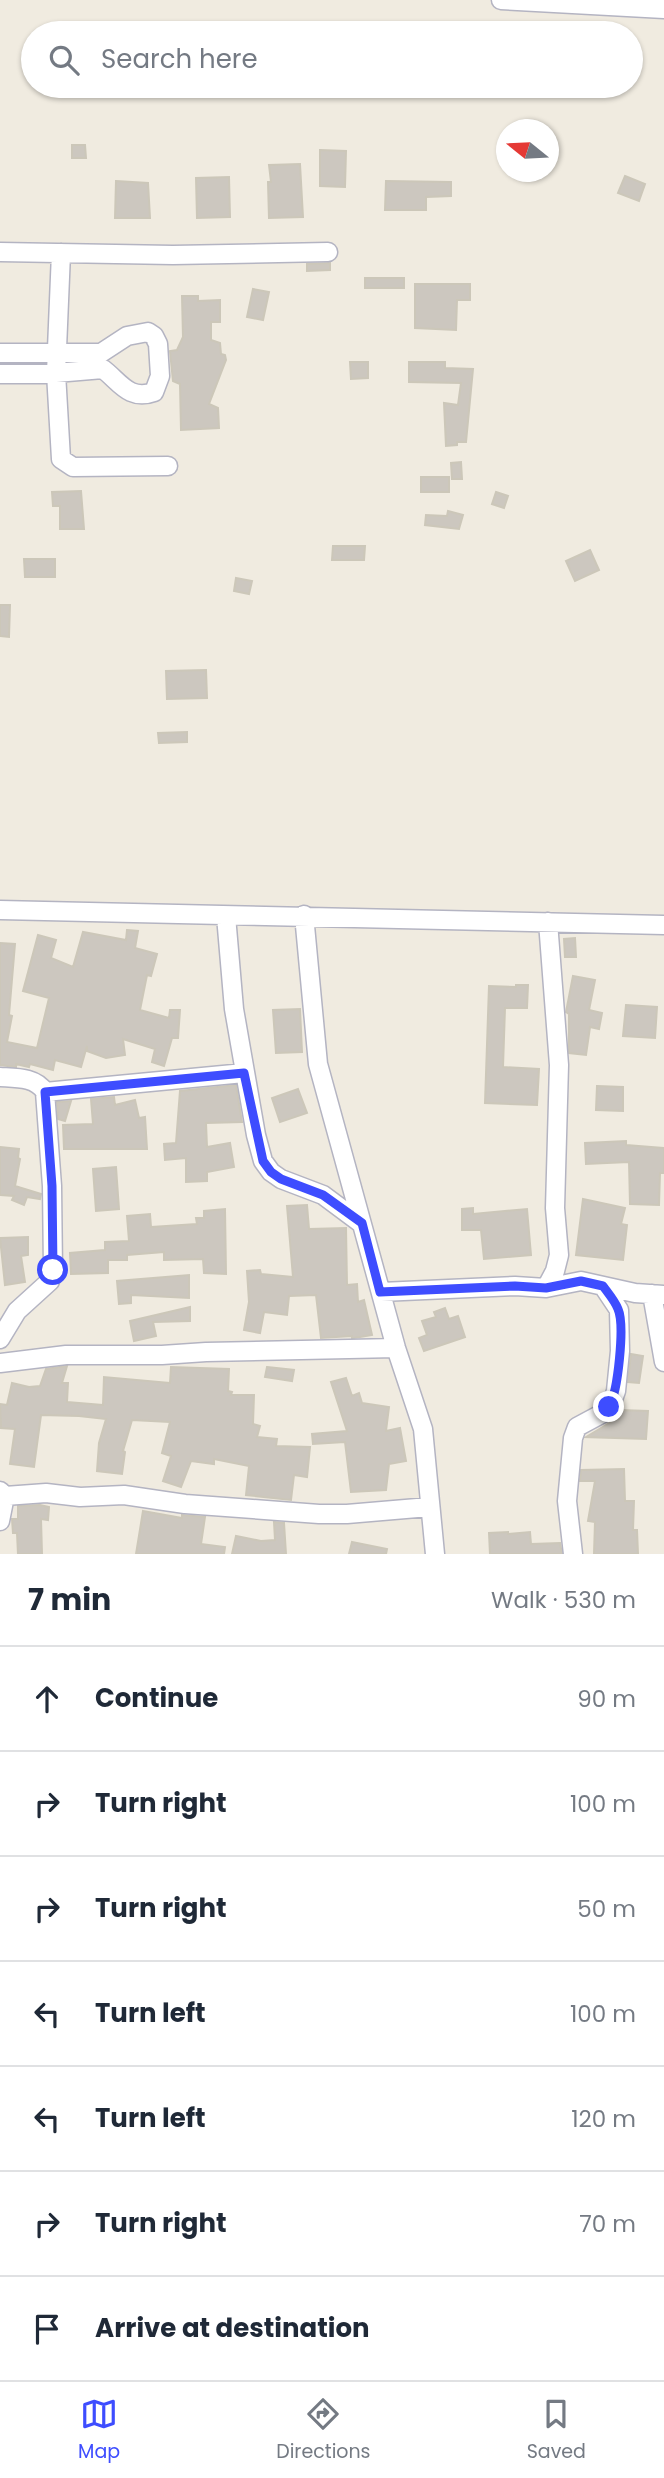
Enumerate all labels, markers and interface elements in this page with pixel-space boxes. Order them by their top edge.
search box [21,21,643,98]
icon: search [45,41,83,79]
text: Search here [101,41,258,77]
north arrow [496,119,559,182]
route start [37,1254,68,1285]
route end [593,1391,624,1422]
text: 7 min [28,1578,111,1621]
text: Walk · 530 m [491,1584,636,1616]
icon: ahead [28,1680,66,1718]
text: Continue [95,1680,218,1716]
text: 90 m [577,1683,636,1715]
icon: right [28,1785,66,1823]
text: Turn right [95,1785,227,1821]
text: 100 m [570,1788,636,1820]
icon: right [28,1890,66,1928]
text: Turn right [95,1890,227,1926]
text: 50 m [577,1893,636,1925]
icon: left [28,1995,66,2033]
text: Turn left [95,1995,206,2031]
text: 100 m [570,1998,636,2030]
icon: left [28,2100,66,2138]
text: Turn left [95,2100,206,2136]
text: 120 m [571,2103,636,2135]
icon: right [28,2205,66,2243]
text: Turn right [95,2205,227,2241]
text: 70 m [579,2208,636,2240]
icon: arrive [28,2310,66,2348]
text: Arrive at destination [95,2310,370,2346]
tab: Map [78,2395,120,2466]
tab: Directions [276,2395,371,2466]
tab: Saved [527,2395,586,2466]

